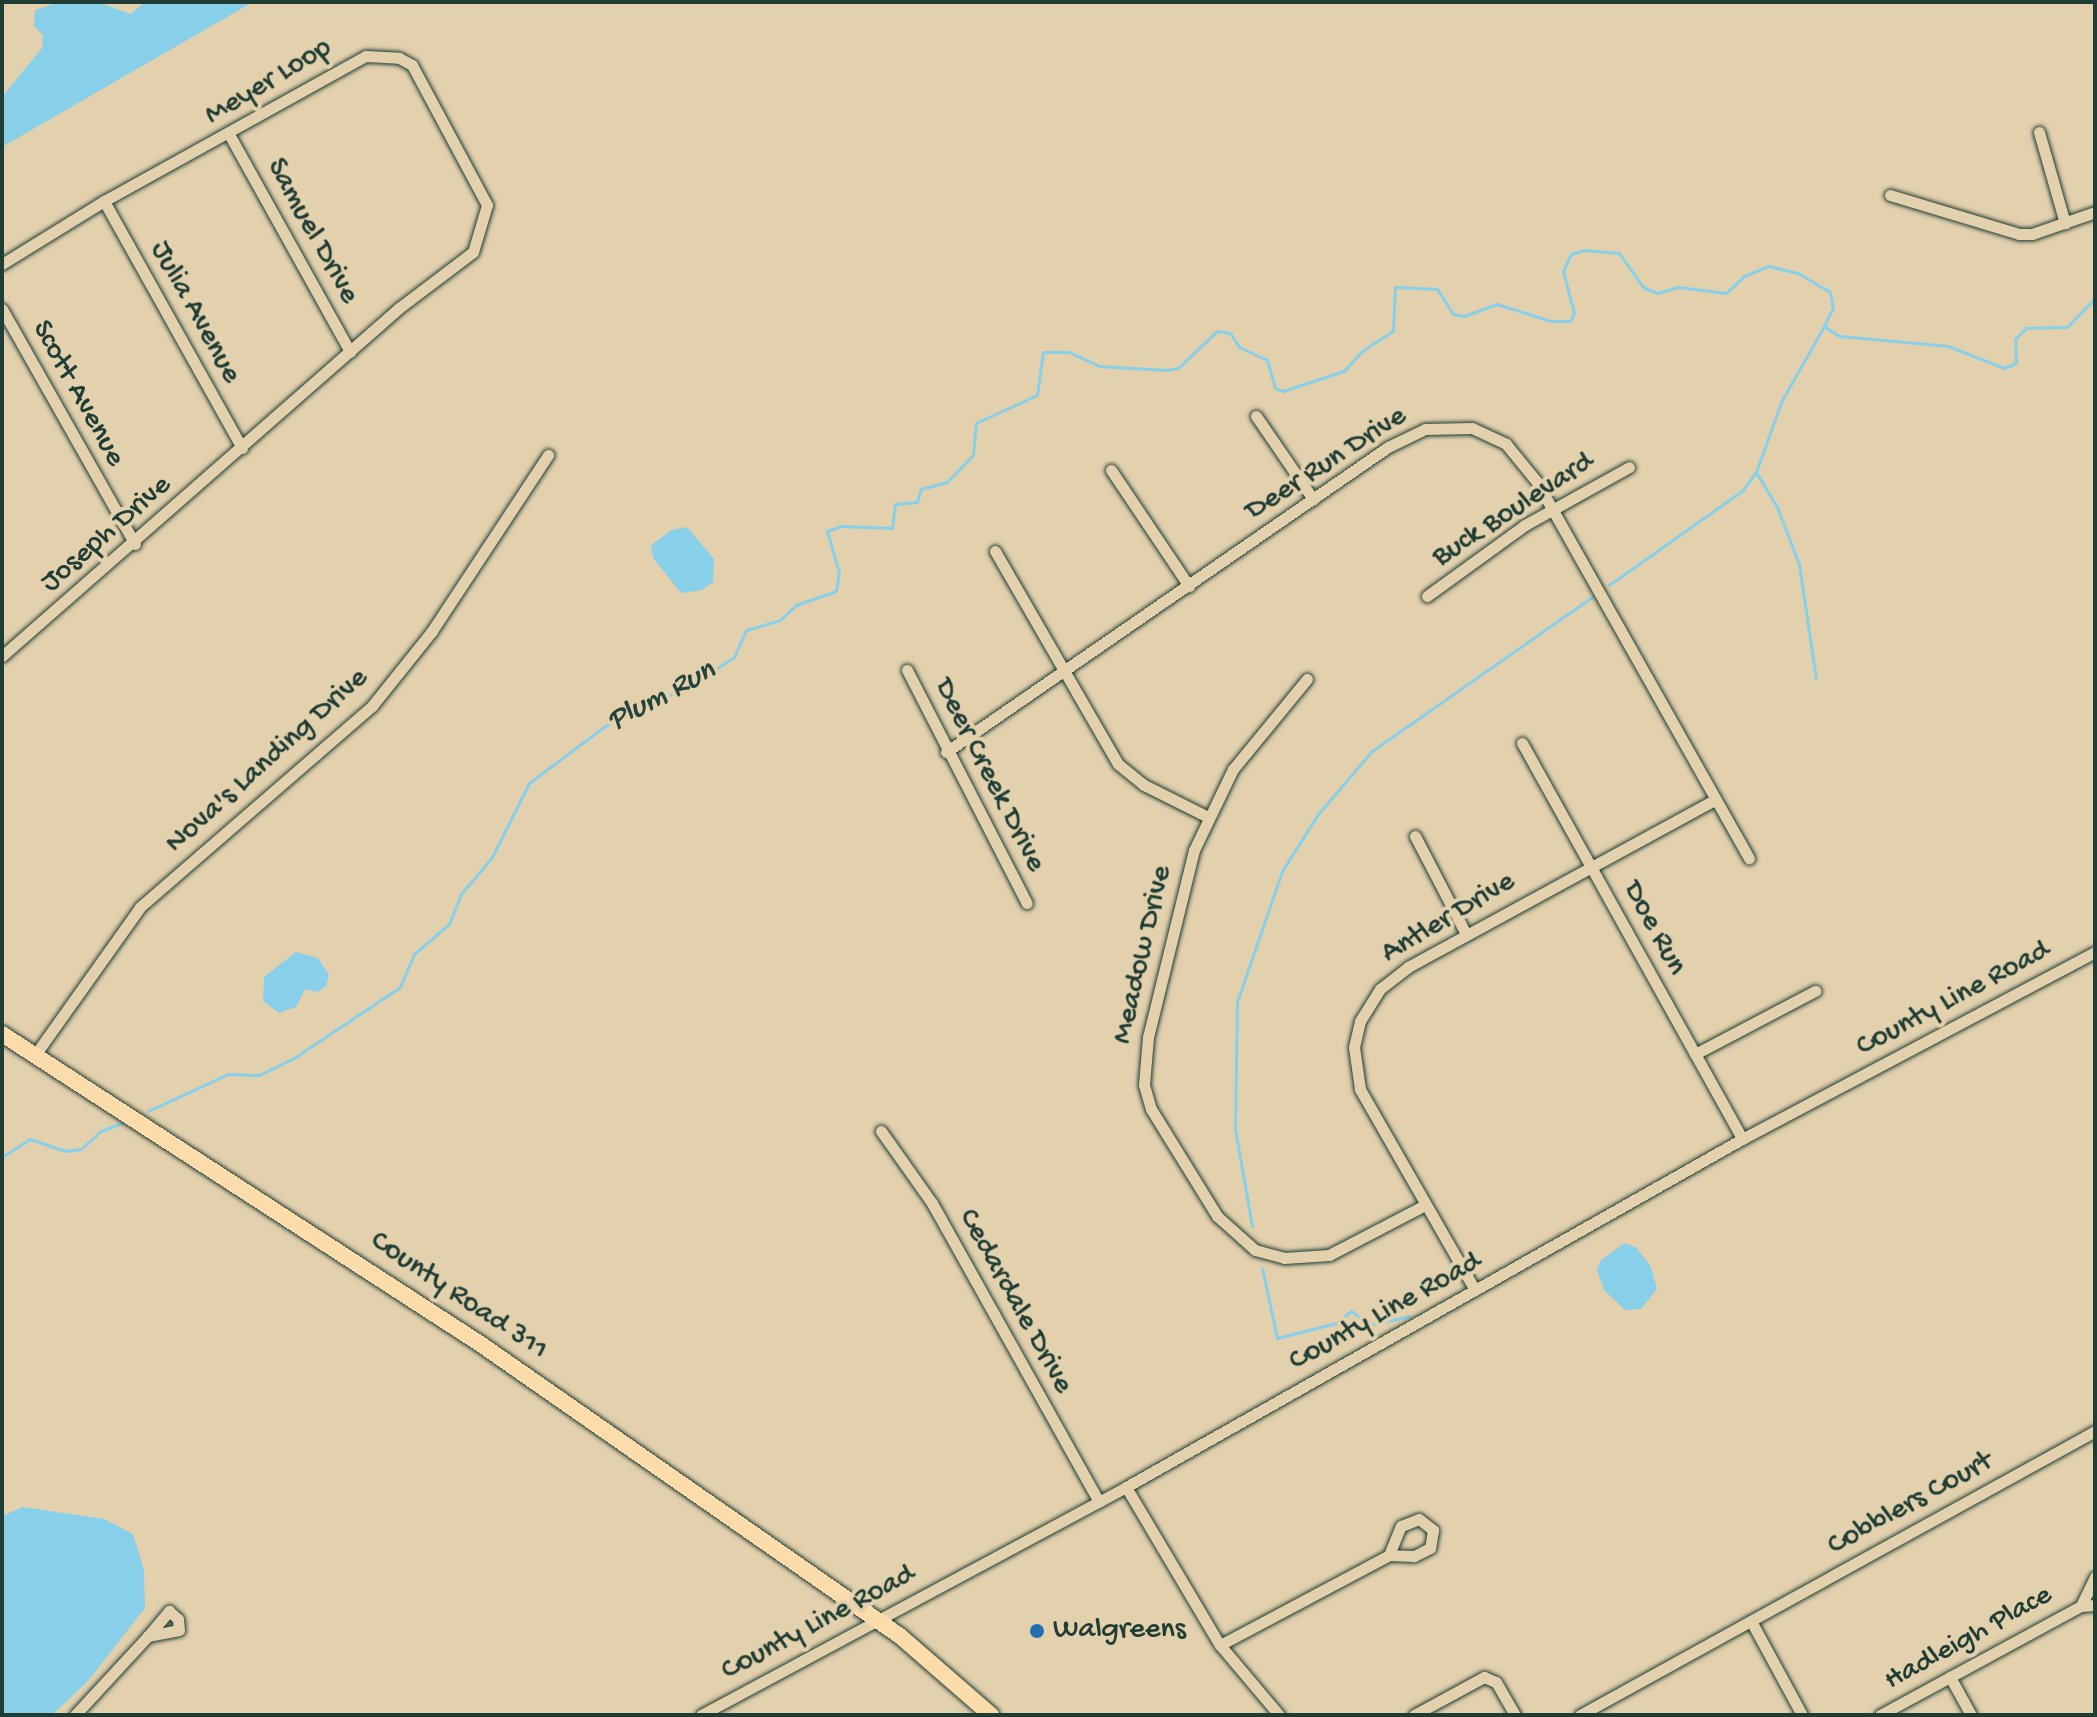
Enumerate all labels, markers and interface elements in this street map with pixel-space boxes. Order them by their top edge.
street label: Meyer Loop [199,31,339,135]
street label: Samuel Drive [256,153,366,311]
street label: Julia Avenue [140,236,248,390]
street label: Scott Avenue [22,315,132,473]
street label: Deer Run Drive [1240,400,1414,530]
street label: Buck Boulevard [1427,445,1601,577]
street label: Joseph Drive [34,468,180,602]
water label: Plum Run [601,653,723,741]
street label: Nova's Landing Drive [159,661,377,863]
street label: Deer Creek Drive [924,673,1052,879]
street label: Meadow Drive [1106,862,1182,1048]
street label: Antler Drive [1376,865,1522,973]
street label: Doe Run [1613,876,1693,982]
street label: County Line Road [1851,934,2057,1066]
street label: Cedardale Drive [948,1203,1080,1401]
street label: County Road 311 [362,1224,554,1370]
street label: County Line Road [1284,1245,1488,1381]
street label: Cobblers Court [1822,1445,2000,1565]
street label: County Line Road [716,1558,922,1690]
street label: Hadleigh Place [1879,1578,2059,1700]
place label: Walgreens [1053,1613,1186,1649]
marker: Walgreens [1028,1622,1046,1640]

